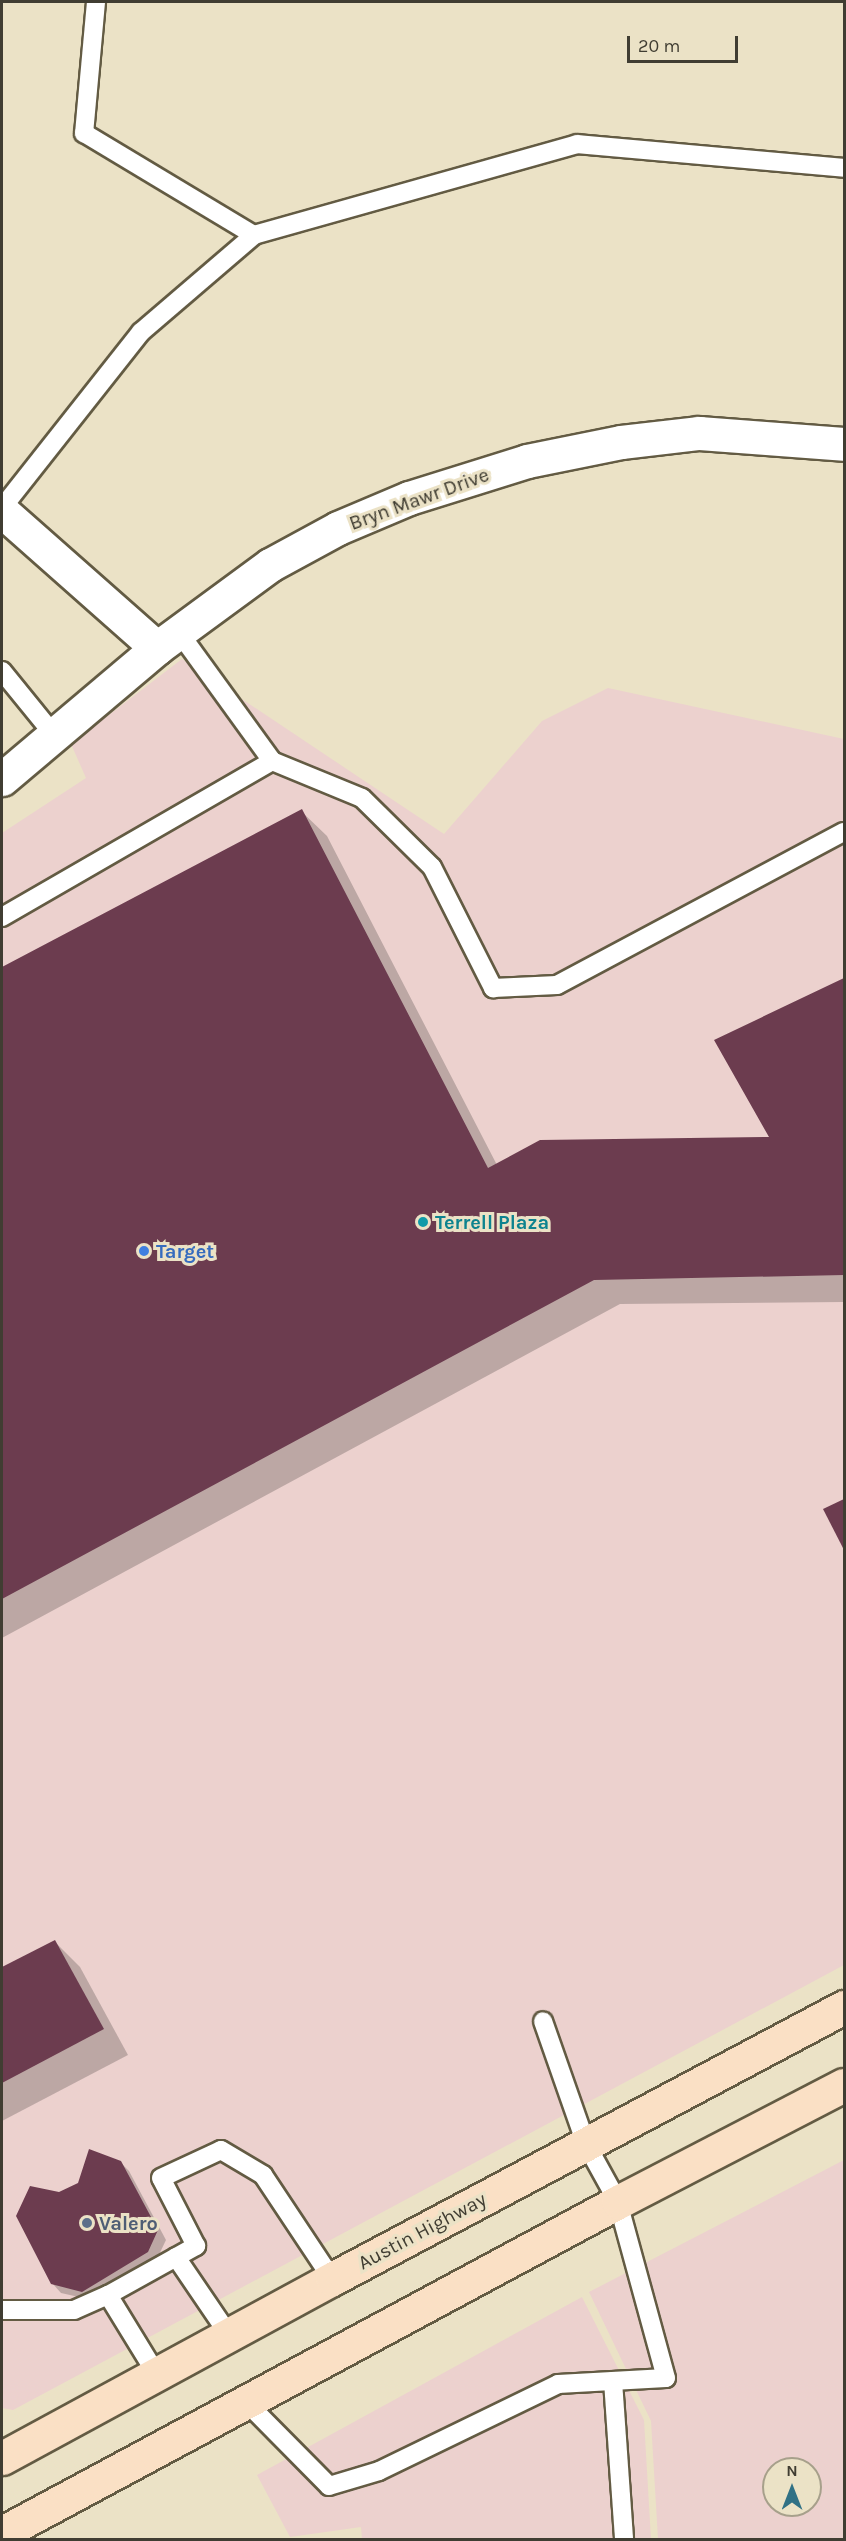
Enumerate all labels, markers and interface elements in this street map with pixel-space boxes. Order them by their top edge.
scale bar [630,24,741,62]
text: 20 m [638,35,680,57]
street label: Bryn Mawr Drive [346,463,492,535]
place label: Terrell Plaza [435,1210,549,1234]
marker: Terrell Plaza [416,1215,430,1229]
place label: Target [156,1239,214,1263]
marker: Target [137,1244,151,1258]
street label: Austin Highway [354,2187,490,2275]
place label: Valero [99,2211,158,2235]
marker: Valero [80,2216,94,2230]
north arrow [762,2457,822,2517]
text: N [786,2461,798,2480]

